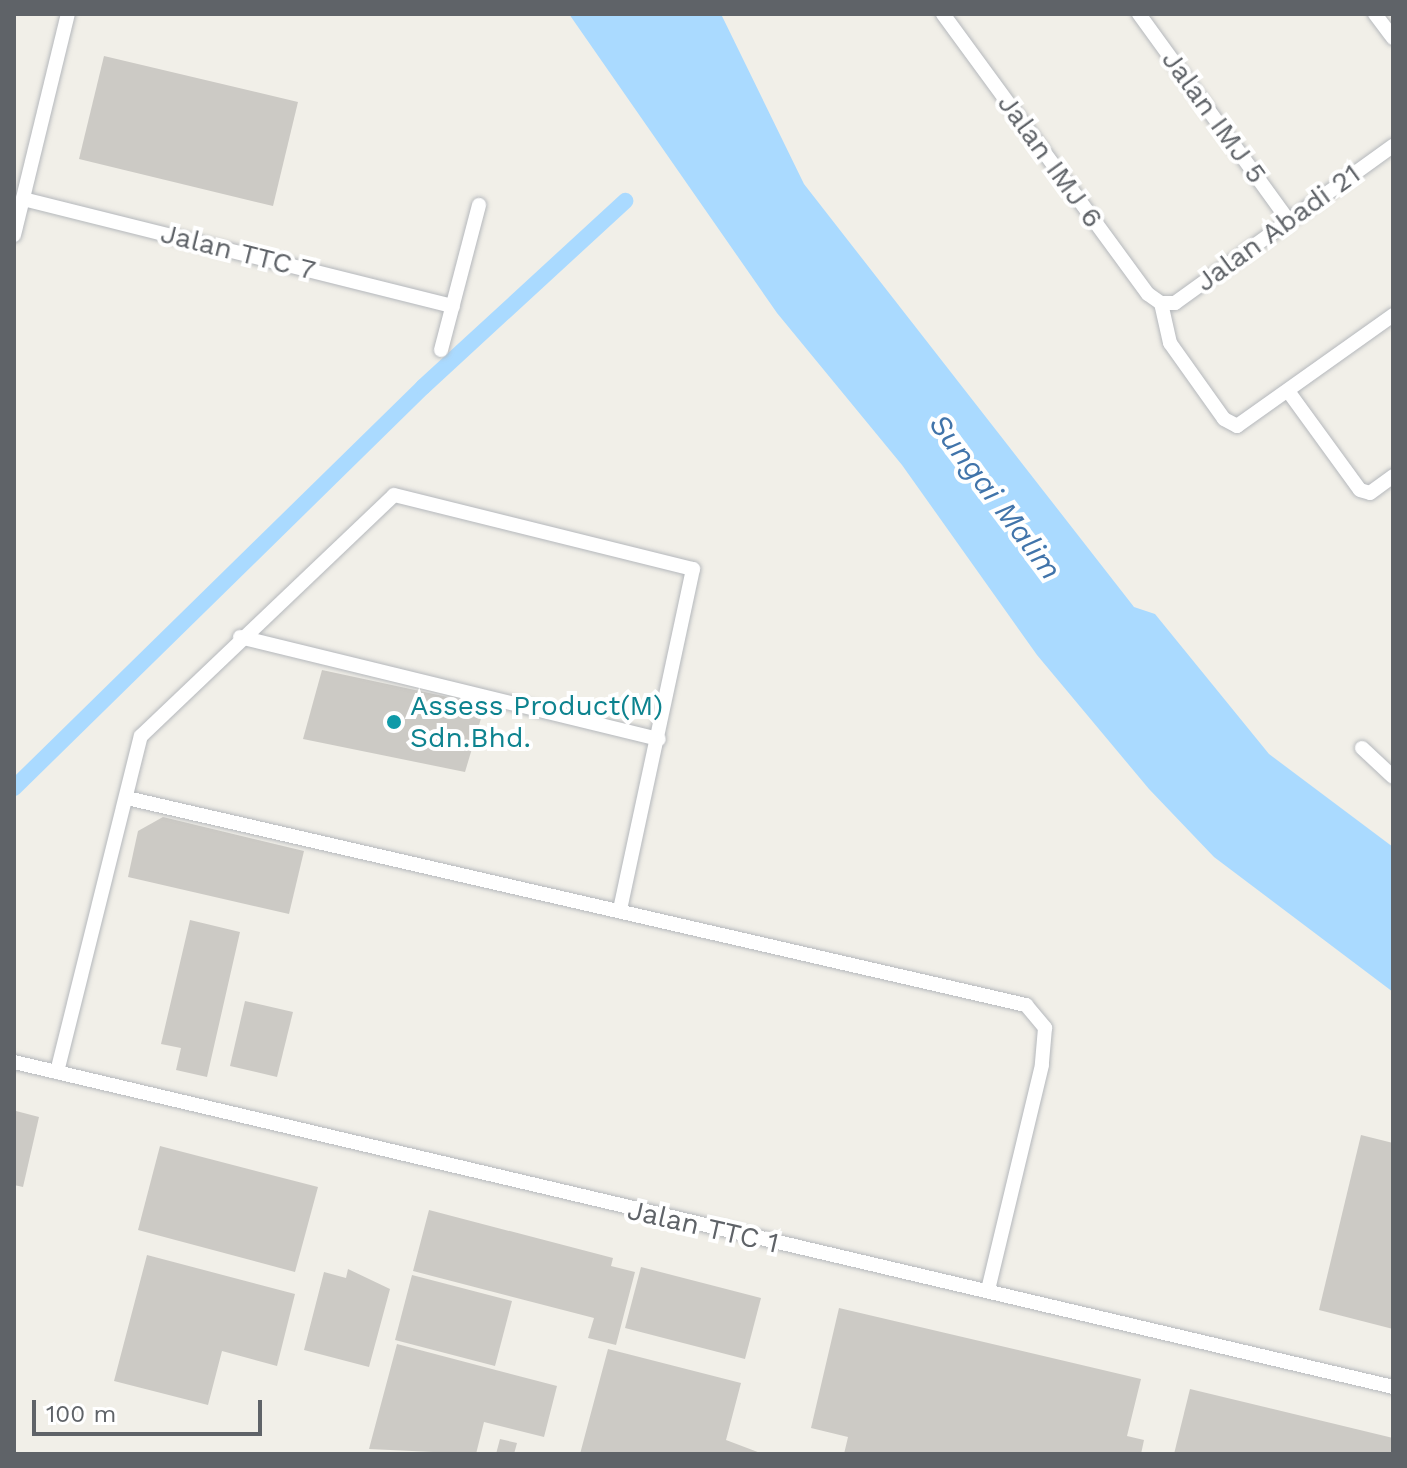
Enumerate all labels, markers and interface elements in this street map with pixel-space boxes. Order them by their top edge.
street label: Jalan IMJ 5 [1154,44,1274,190]
street label: Jalan IMJ 6 [990,88,1110,234]
street label: Jalan Abadi 21 [1189,157,1367,299]
street label: Jalan TTC 7 [156,216,320,288]
water label: Sungai Malim [921,407,1069,587]
place label: Assess Product(M) Sdn.Bhd. [410,689,663,755]
marker: Assess Product(M) Sdn.Bhd. [385,713,403,731]
street label: Jalan TTC 1 [624,1193,782,1261]
scale bar [36,1384,266,1434]
text: 100 m [46,1400,116,1428]

